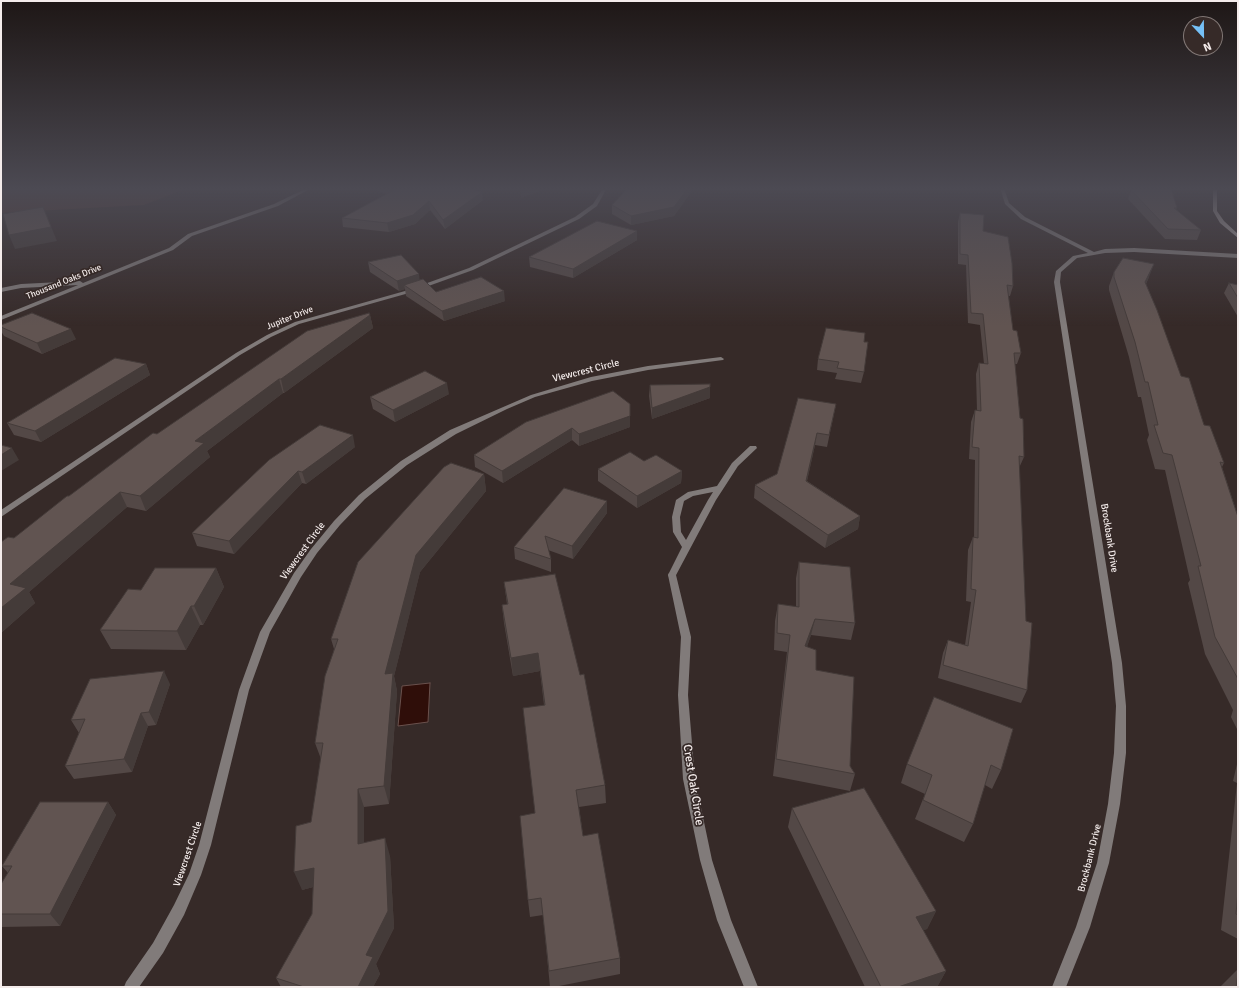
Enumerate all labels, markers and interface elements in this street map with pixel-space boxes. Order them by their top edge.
north arrow [1183,16,1223,56]
text: N [1201,39,1213,54]
street label: Thousand Oaks Drive [25,262,103,302]
street label: Jupiter Drive [265,304,315,332]
street label: Viewcrest Circle [551,357,621,385]
street label: Brockbank Drive [1098,503,1120,573]
street label: Viewcrest Circle [278,520,328,582]
street label: Crest Oak Circle [679,743,707,827]
street label: Viewcrest Circle [171,820,205,888]
street label: Brockbank Drive [1076,823,1104,893]

